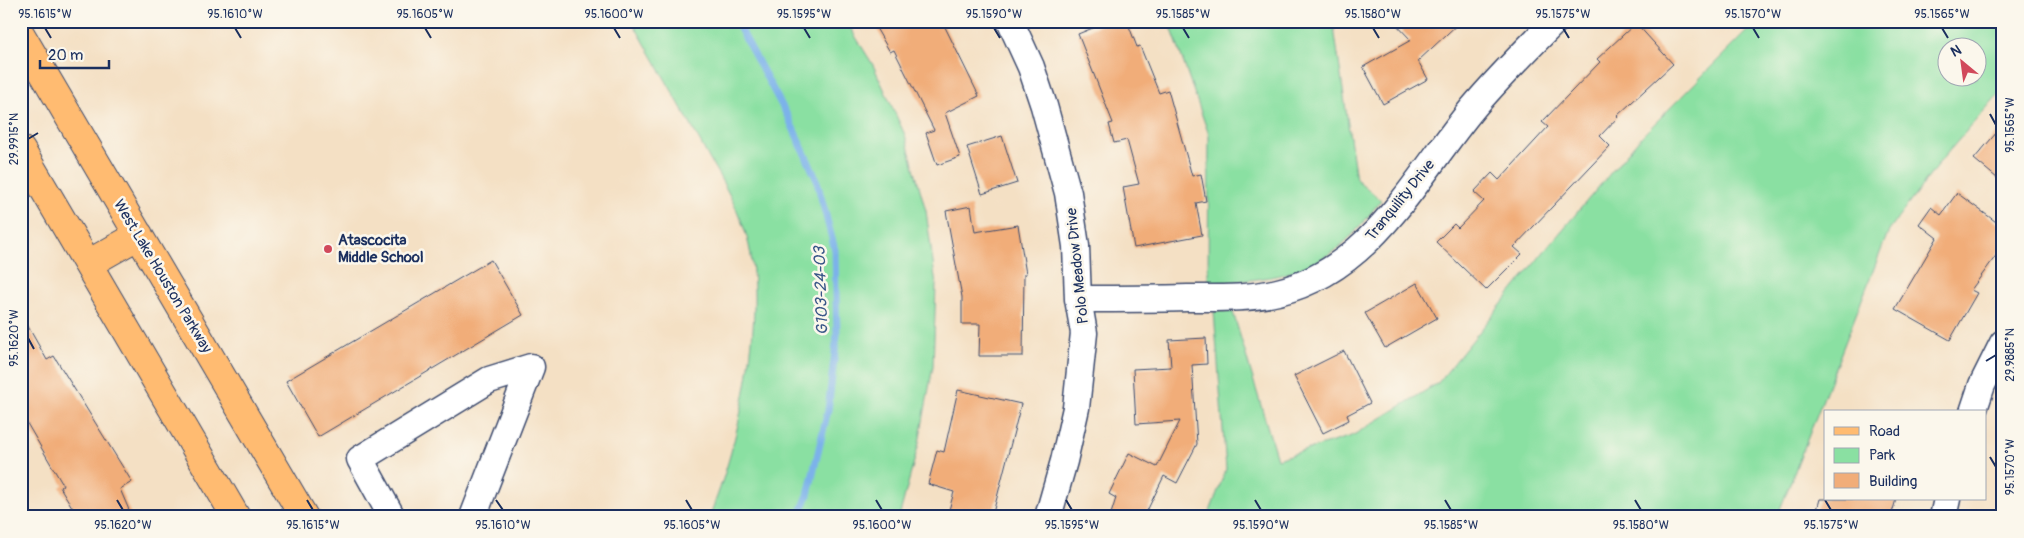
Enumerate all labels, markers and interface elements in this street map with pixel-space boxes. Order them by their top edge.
text: 95.1615°W [18,7,72,22]
text: 95.1610°W [207,7,263,22]
text: 95.1605°W [396,7,454,22]
text: 95.1600°W [585,7,643,22]
text: 95.1595°W [777,7,831,22]
text: 95.1590°W [966,7,1022,22]
text: 95.1585°W [1156,7,1210,22]
text: 95.1580°W [1345,7,1401,22]
text: 95.1575°W [1536,7,1590,22]
text: 95.1570°W [1725,7,1781,22]
text: 95.1565°W [1914,7,1970,22]
scale bar [40,38,109,70]
north arrow [1936,38,1986,88]
text: N [1948,41,1964,61]
text: 20 m [48,46,83,65]
text: 95.1565°W [2003,97,2018,153]
text: 29.9915°N [7,113,22,165]
street label: Tranquility Drive [1362,155,1439,245]
street label: West Lake Houston Parkway [109,196,216,357]
street label: Polo Meadow Drive [1062,206,1093,325]
place label: Atascocita Middle School [338,231,423,267]
marker: Atascocita Middle School [322,243,334,255]
water label: G103-24-03 [809,244,833,336]
text: 95.1620°W [7,309,22,367]
text: 29.9885°N [2003,328,2018,382]
legend [1824,410,1986,500]
text: Road [1869,422,1900,441]
text: 95.1570°W [2003,439,2018,495]
text: Park [1869,446,1896,465]
text: Building [1869,472,1917,491]
text: 95.1620°W [94,518,152,533]
text: 95.1615°W [286,518,340,533]
text: 95.1610°W [475,518,531,533]
text: 95.1605°W [663,518,721,533]
text: 95.1600°W [853,518,911,533]
text: 95.1595°W [1045,518,1099,533]
text: 95.1590°W [1233,518,1289,533]
text: 95.1585°W [1424,518,1478,533]
text: 95.1580°W [1613,518,1669,533]
text: 95.1575°W [1804,518,1858,533]

